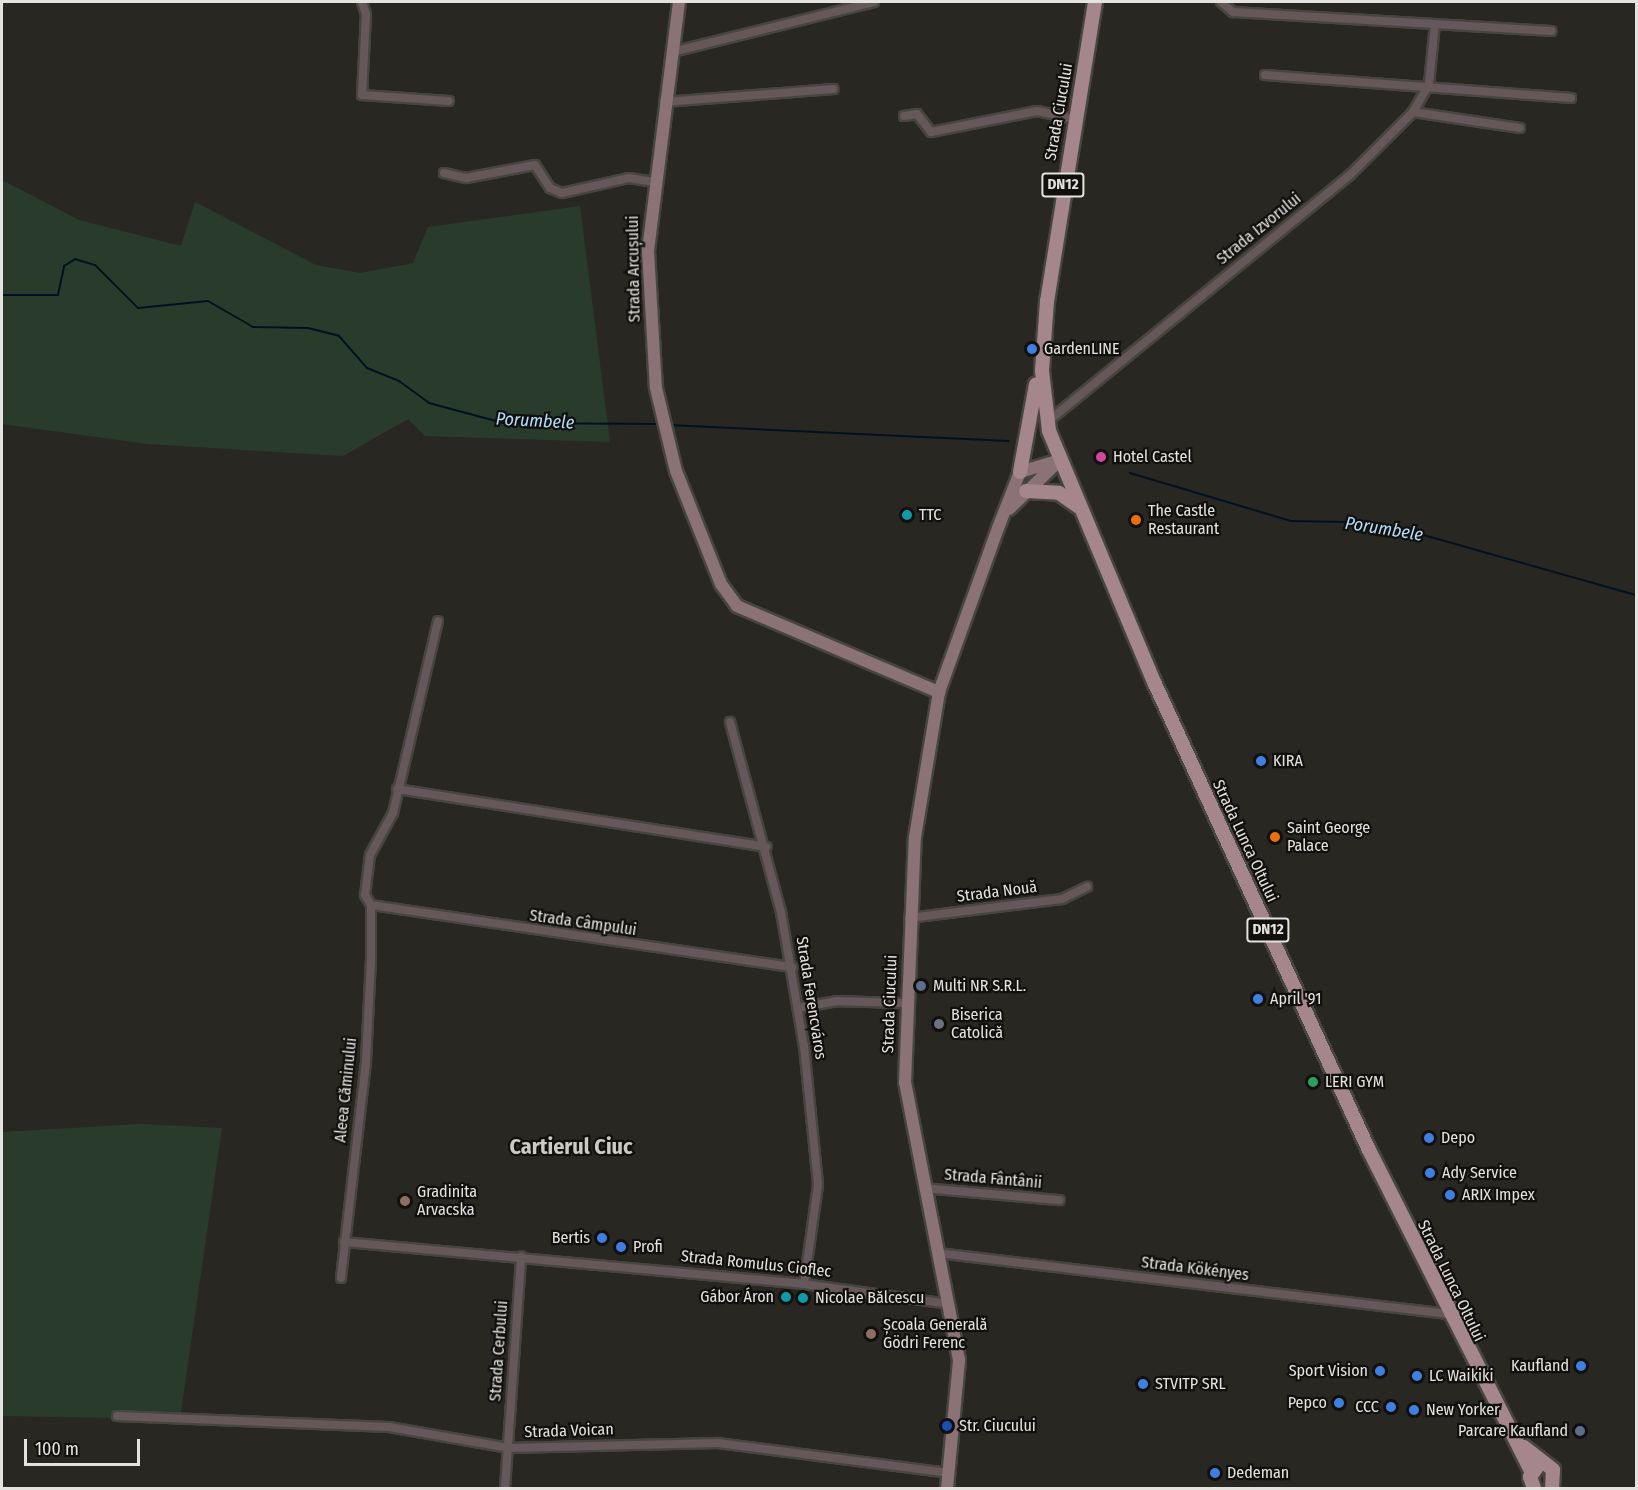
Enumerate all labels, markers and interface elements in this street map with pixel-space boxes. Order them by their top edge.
street label: Strada Ciucului [1041,62,1077,162]
road number: DN12 [1040,173,1086,197]
street label: Strada Izvorului [1213,189,1305,269]
street label: Strada Arcușului [623,215,645,323]
place label: GardenLINE [1044,339,1120,359]
marker: GardenLINE [1025,342,1039,356]
water label: Porumbele [495,408,575,434]
place label: Hotel Castel [1113,447,1192,467]
marker: Hotel Castel [1094,450,1108,464]
place label: The Castle Restaurant [1148,501,1219,539]
place label: TTC [919,505,941,525]
marker: TTC [900,508,914,522]
water label: Porumbele [1343,512,1425,546]
marker: The Castle Restaurant [1129,513,1143,527]
place label: KIRA [1273,751,1303,771]
marker: KIRA [1254,754,1268,768]
street label: Strada Lunca Oltului [1208,777,1282,905]
place label: Saint George Palace [1287,818,1370,856]
marker: Saint George Palace [1268,830,1282,844]
street label: Strada Nouă [956,878,1038,906]
street label: Strada Câmpului [528,906,638,940]
road number: DN12 [1246,918,1290,942]
street label: Strada Ferencváros [792,935,830,1061]
street label: Strada Ciucului [879,954,901,1054]
place label: Multi NR S.R.L. [933,976,1026,996]
marker: Multi NR S.R.L. [914,979,928,993]
place label: April '91 [1270,989,1322,1009]
marker: April '91 [1251,992,1265,1006]
place label: Biserica Catolică [951,1005,1003,1043]
marker: Biserica Catolică [932,1017,946,1031]
street label: Aleea Căminului [331,1037,361,1143]
place label: LERI GYM [1325,1072,1384,1092]
marker: LERI GYM [1306,1075,1320,1089]
place label: Depo [1441,1128,1475,1148]
marker: Depo [1422,1131,1436,1145]
district label: Cartierul Ciuc [509,1134,633,1160]
place label: Ady Service [1442,1163,1517,1183]
street label: Strada Fântânii [943,1165,1043,1193]
marker: Ady Service [1423,1166,1437,1180]
place label: Gradinita Arvacska [417,1182,477,1220]
place label: ARIX Impex [1462,1185,1535,1205]
marker: ARIX Impex [1443,1188,1457,1202]
marker: Gradinita Arvacska [398,1194,412,1208]
street label: Strada Lunca Oltului [1413,1217,1489,1345]
place label: Bertis [552,1228,590,1248]
marker: Bertis [595,1231,609,1245]
place label: Profi [633,1237,663,1257]
marker: Profi [614,1240,628,1254]
street label: Strada Romulus Cioflec [680,1247,832,1281]
street label: Strada Kökényes [1140,1253,1250,1285]
place label: Gábor Áron [700,1287,774,1307]
place label: Nicolae Bălcescu [815,1288,924,1308]
marker: Gábor Áron [779,1290,793,1304]
marker: Nicolae Bălcescu [796,1291,810,1305]
street label: Strada Cerbului [486,1300,512,1402]
place label: Școala Generală Gödri Ferenc [883,1315,987,1353]
marker: Școala Generală Gödri Ferenc [864,1327,878,1341]
place label: Kaufland [1511,1356,1569,1376]
marker: Kaufland [1574,1359,1588,1373]
place label: Sport Vision [1289,1361,1368,1381]
marker: Sport Vision [1373,1364,1387,1378]
place label: LC Waikiki [1429,1366,1494,1386]
marker: LC Waikiki [1410,1369,1424,1383]
place label: STVITP SRL [1155,1374,1226,1394]
marker: STVITP SRL [1136,1377,1150,1391]
place label: Pepco [1288,1393,1327,1413]
marker: Pepco [1332,1396,1346,1410]
place label: CCC [1355,1397,1379,1417]
marker: CCC [1384,1400,1398,1414]
place label: New Yorker [1426,1400,1500,1420]
marker: New Yorker [1407,1403,1421,1417]
place label: Str. Ciucului [959,1416,1036,1436]
marker: Str. Ciucului [940,1419,954,1433]
street label: Strada Voican [524,1420,614,1442]
place label: Parcare Kaufland [1458,1421,1568,1441]
marker: Parcare Kaufland [1573,1424,1587,1438]
scale bar [27,1427,142,1465]
text: 100 m [35,1438,79,1460]
place label: Dedeman [1227,1463,1289,1483]
marker: Dedeman [1208,1466,1222,1480]

